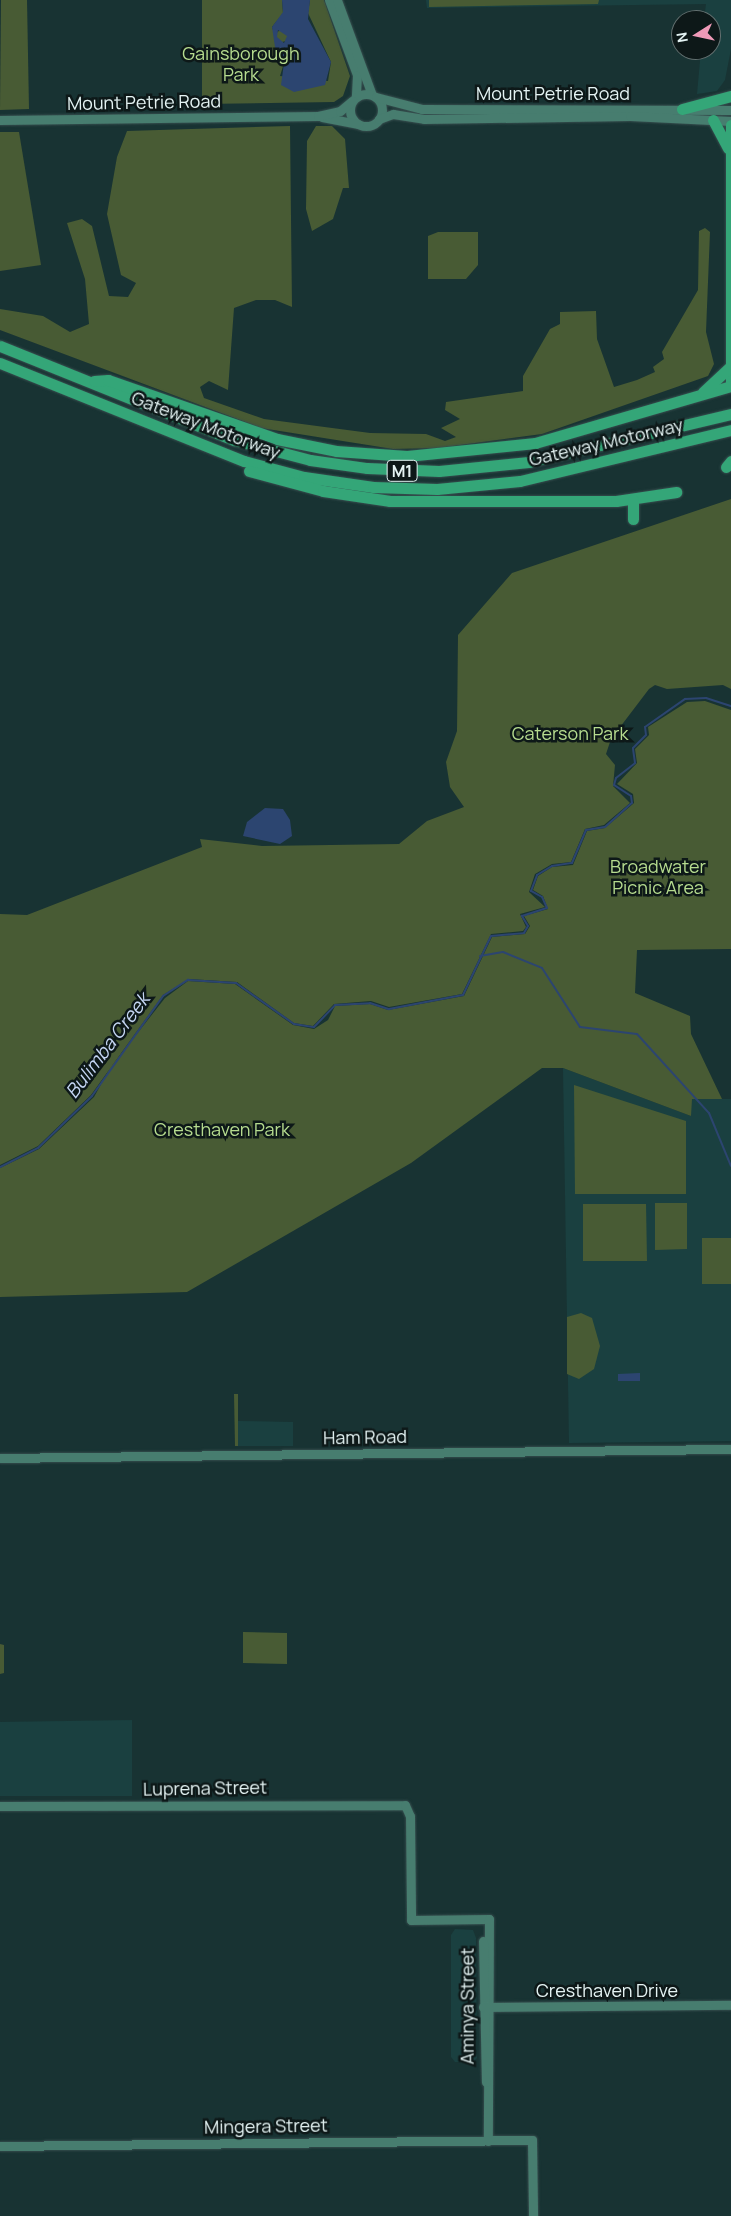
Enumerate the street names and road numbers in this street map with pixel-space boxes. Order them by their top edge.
street label: Mount Petrie Road [476,82,630,104]
street label: Mount Petrie Road [67,90,221,114]
street label: Gateway Motorway [129,387,283,463]
street label: Gateway Motorway [527,414,685,470]
road number: M1 [386,458,418,484]
street label: Ham Road [323,1425,407,1449]
street label: Luprena Street [143,1776,267,1800]
street label: Aminya Street [456,1948,478,2064]
street label: Cresthaven Drive [536,1979,678,2001]
street label: Mingera Street [204,2114,328,2138]

